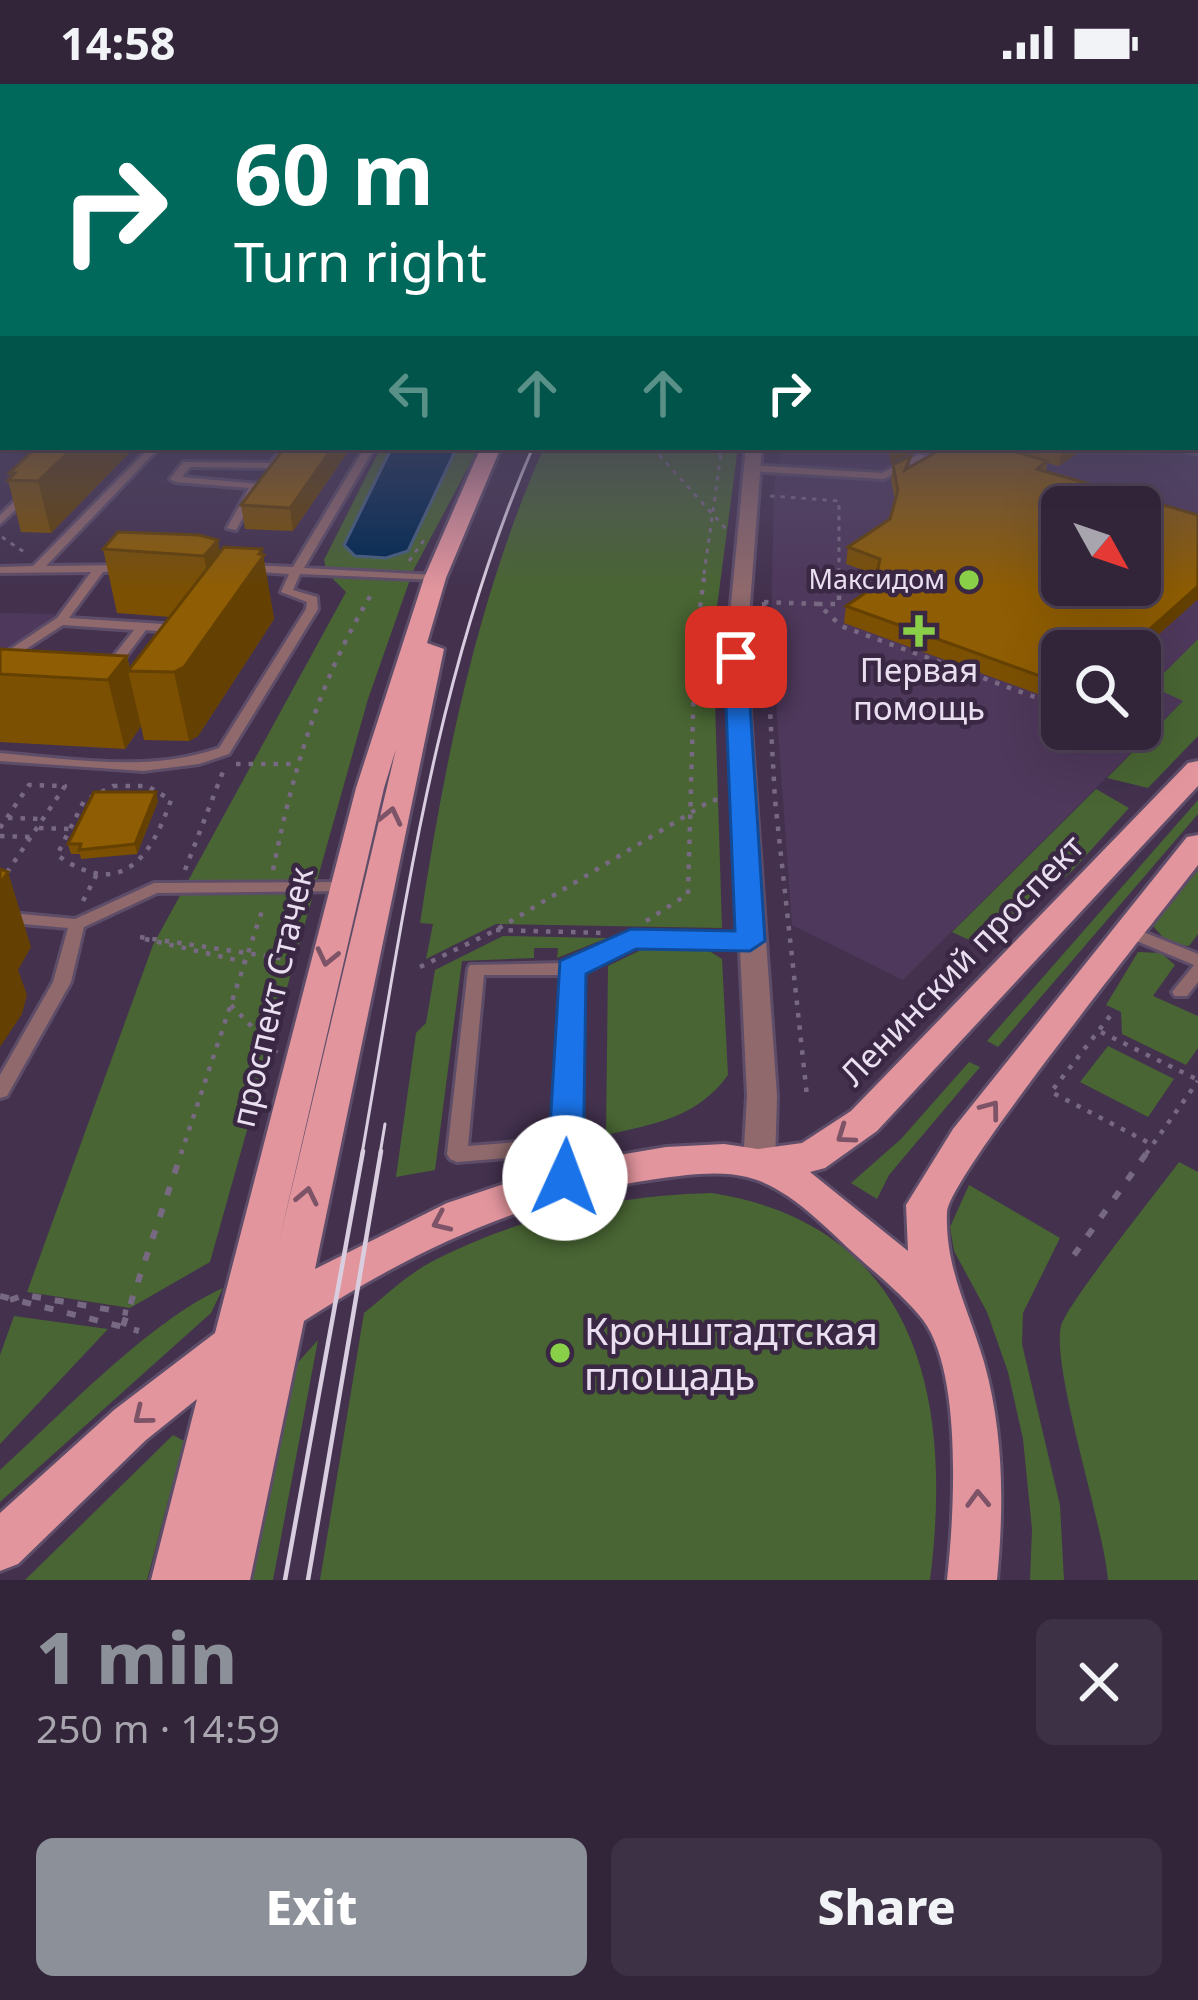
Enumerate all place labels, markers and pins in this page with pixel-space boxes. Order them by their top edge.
place label: Максидом [808,560,945,597]
marker: Максидом [956,567,982,593]
pin [685,606,787,708]
marker: Первая помощь [906,618,932,644]
place label: Первая помощь [853,647,985,730]
place label: Кронштадтская площадь [584,1303,878,1401]
marker: Кронштадтская площадь [547,1340,573,1366]

